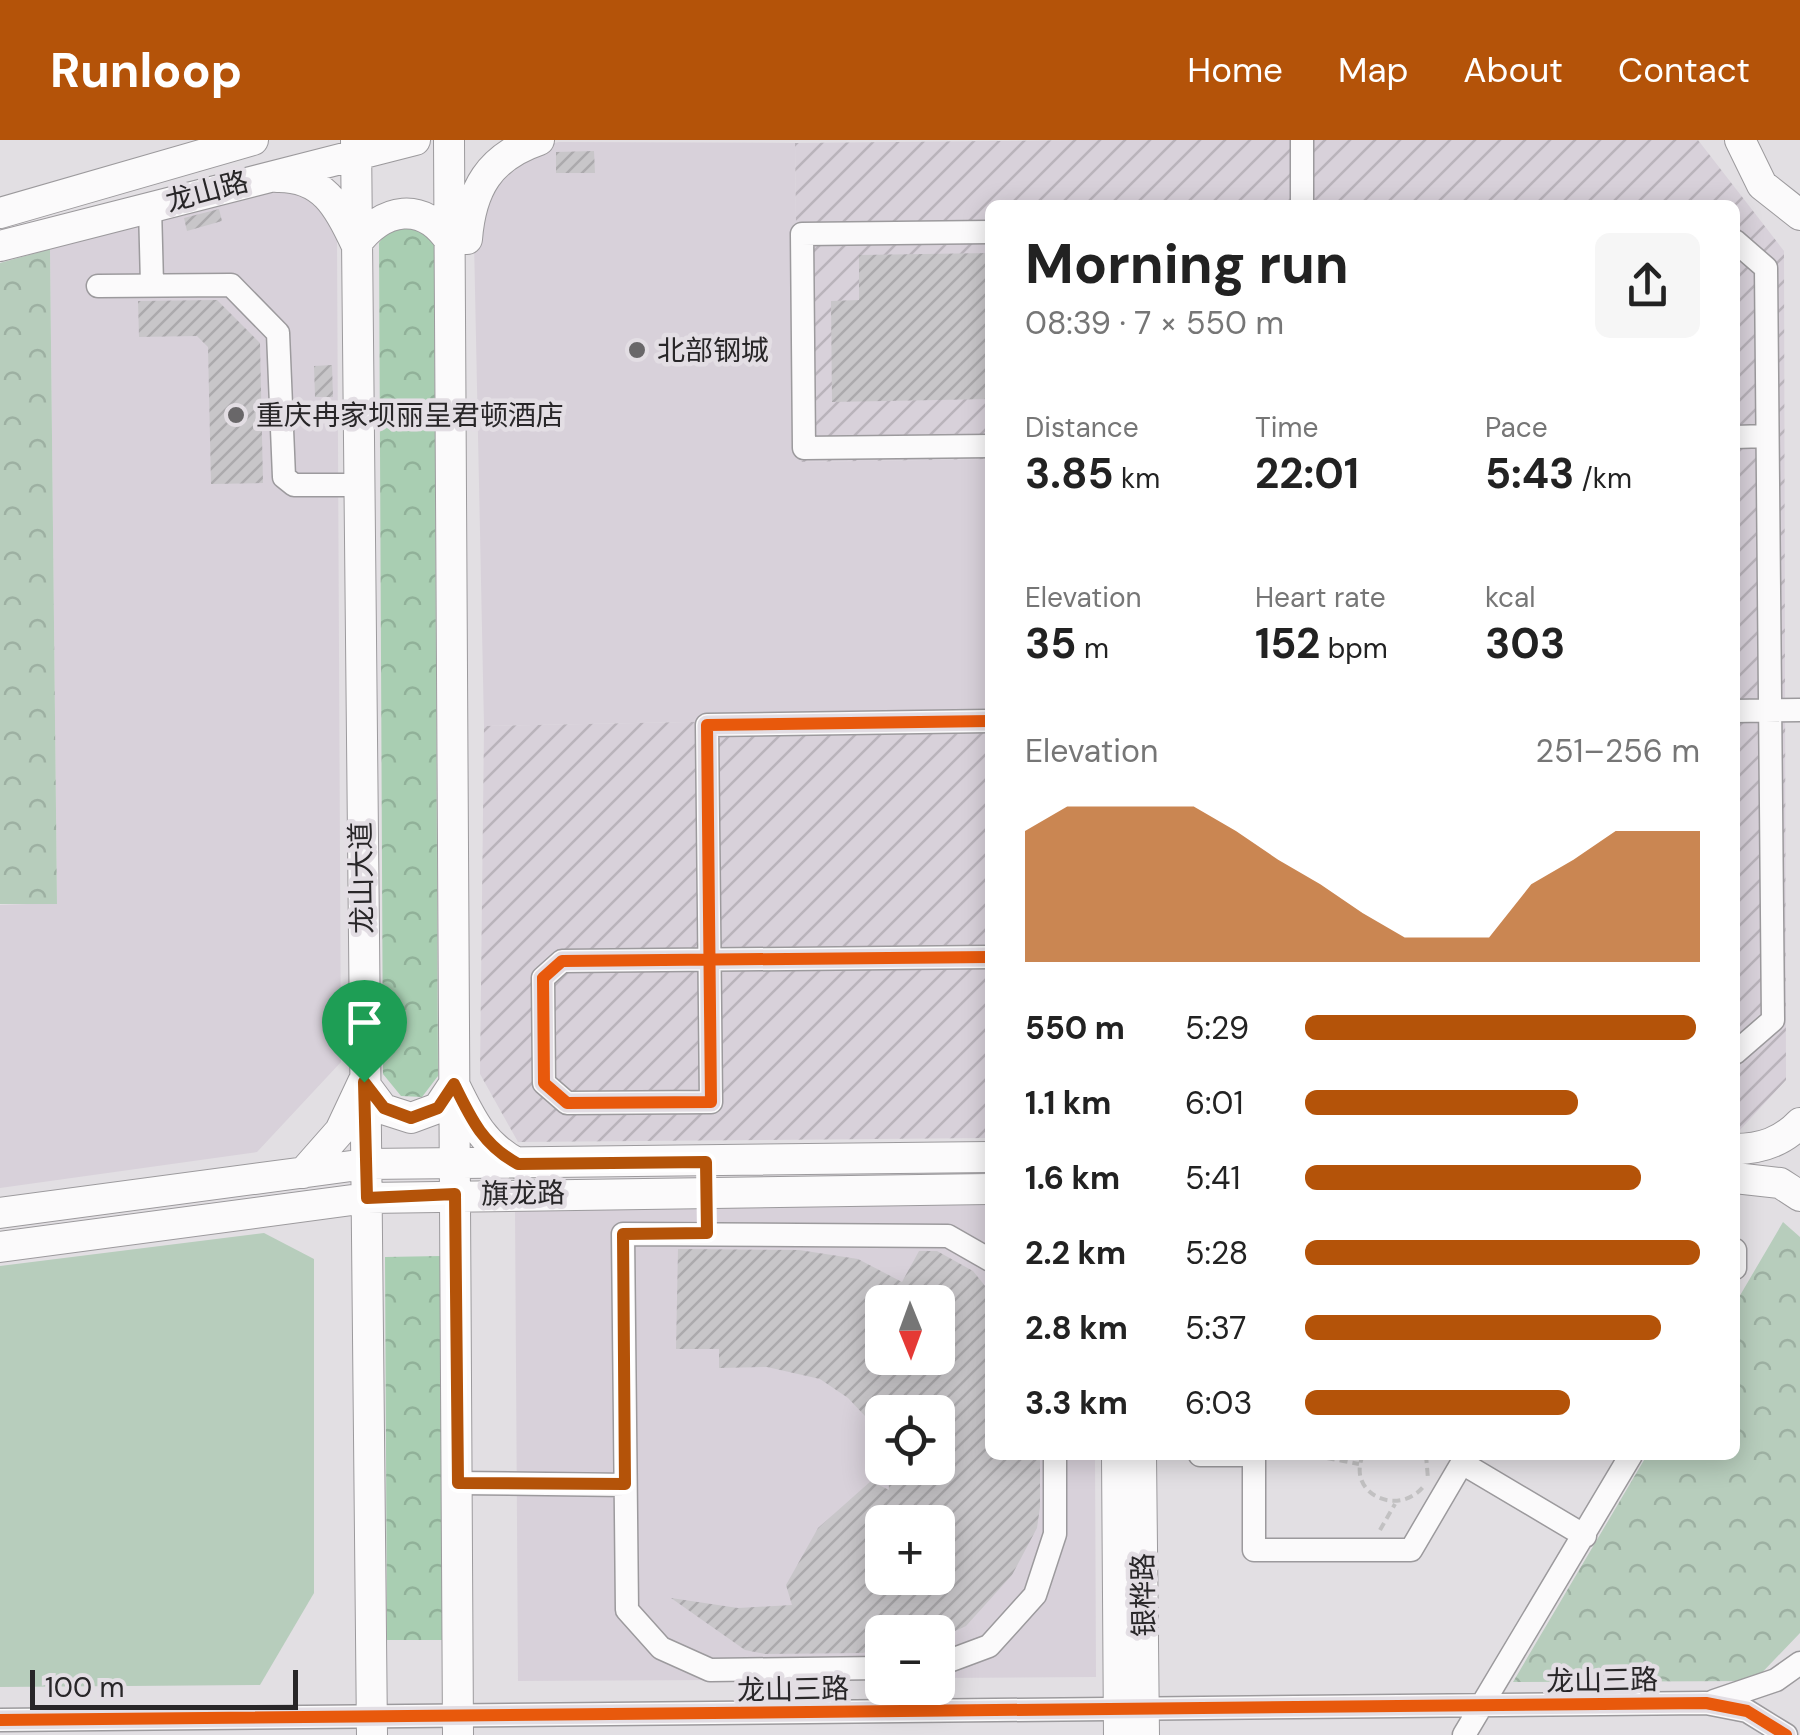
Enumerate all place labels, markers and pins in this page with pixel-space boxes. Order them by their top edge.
place label: 北部钢城 [657,332,769,369]
marker: 北部钢城 [626,339,648,361]
place label: 重庆冉家坝丽呈君顿酒店 [256,397,564,434]
marker: 重庆冉家坝丽呈君顿酒店 [225,404,247,426]
pin [322,980,407,1083]

